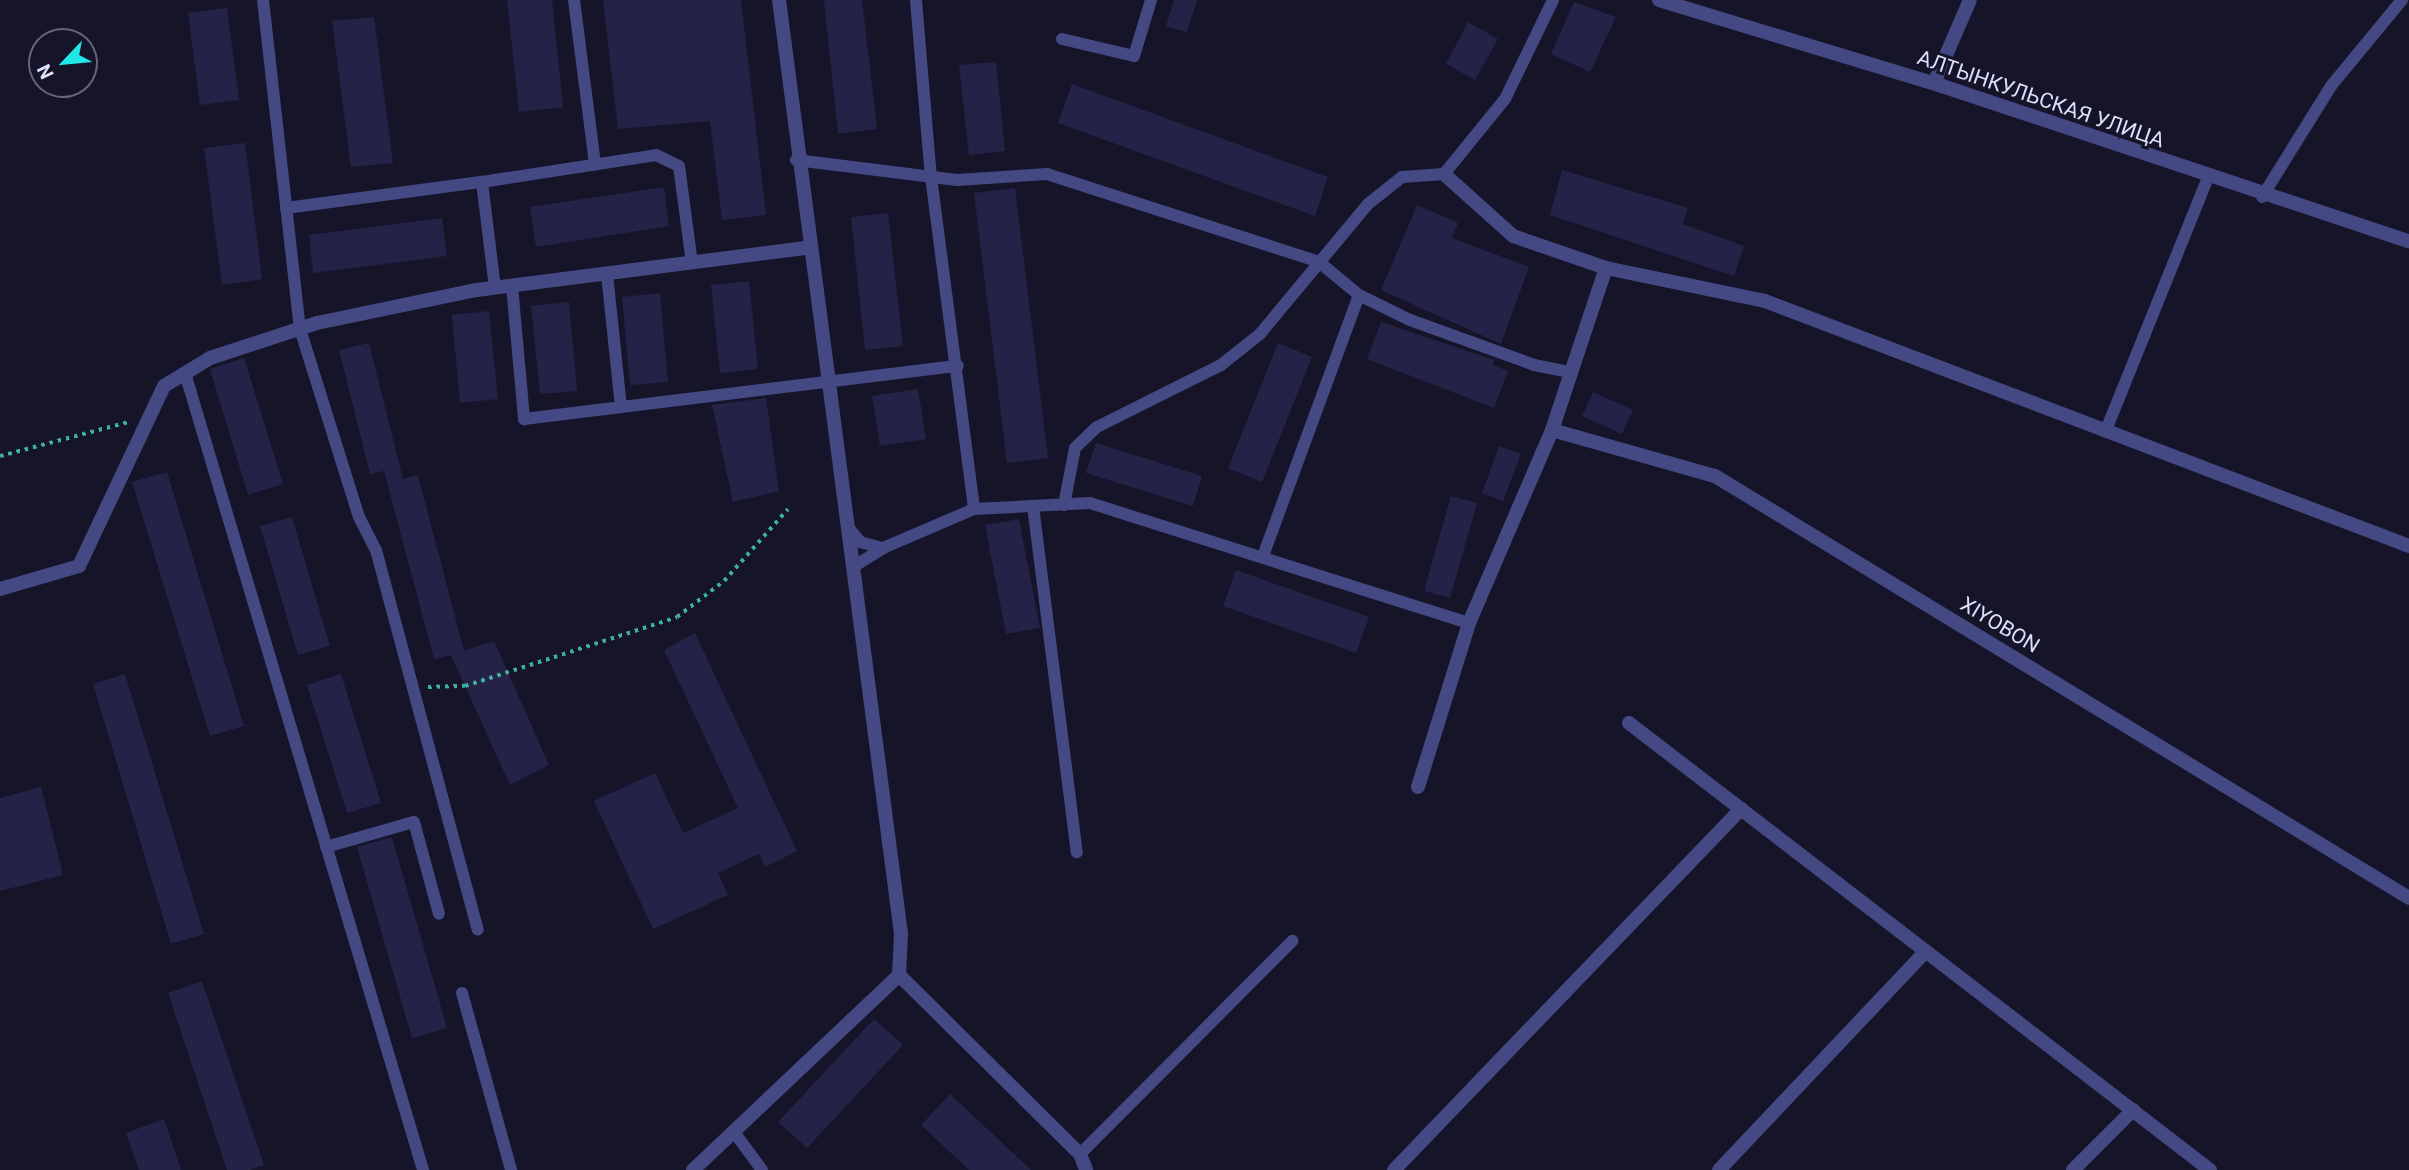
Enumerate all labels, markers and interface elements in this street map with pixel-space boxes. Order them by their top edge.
north arrow [28,28,98,98]
street label: АЛТЫНКУЛЬСКАЯ УЛИЦА [1914,45,2168,153]
text: N [32,60,59,83]
street label: XIYOBON [1956,592,2044,658]

